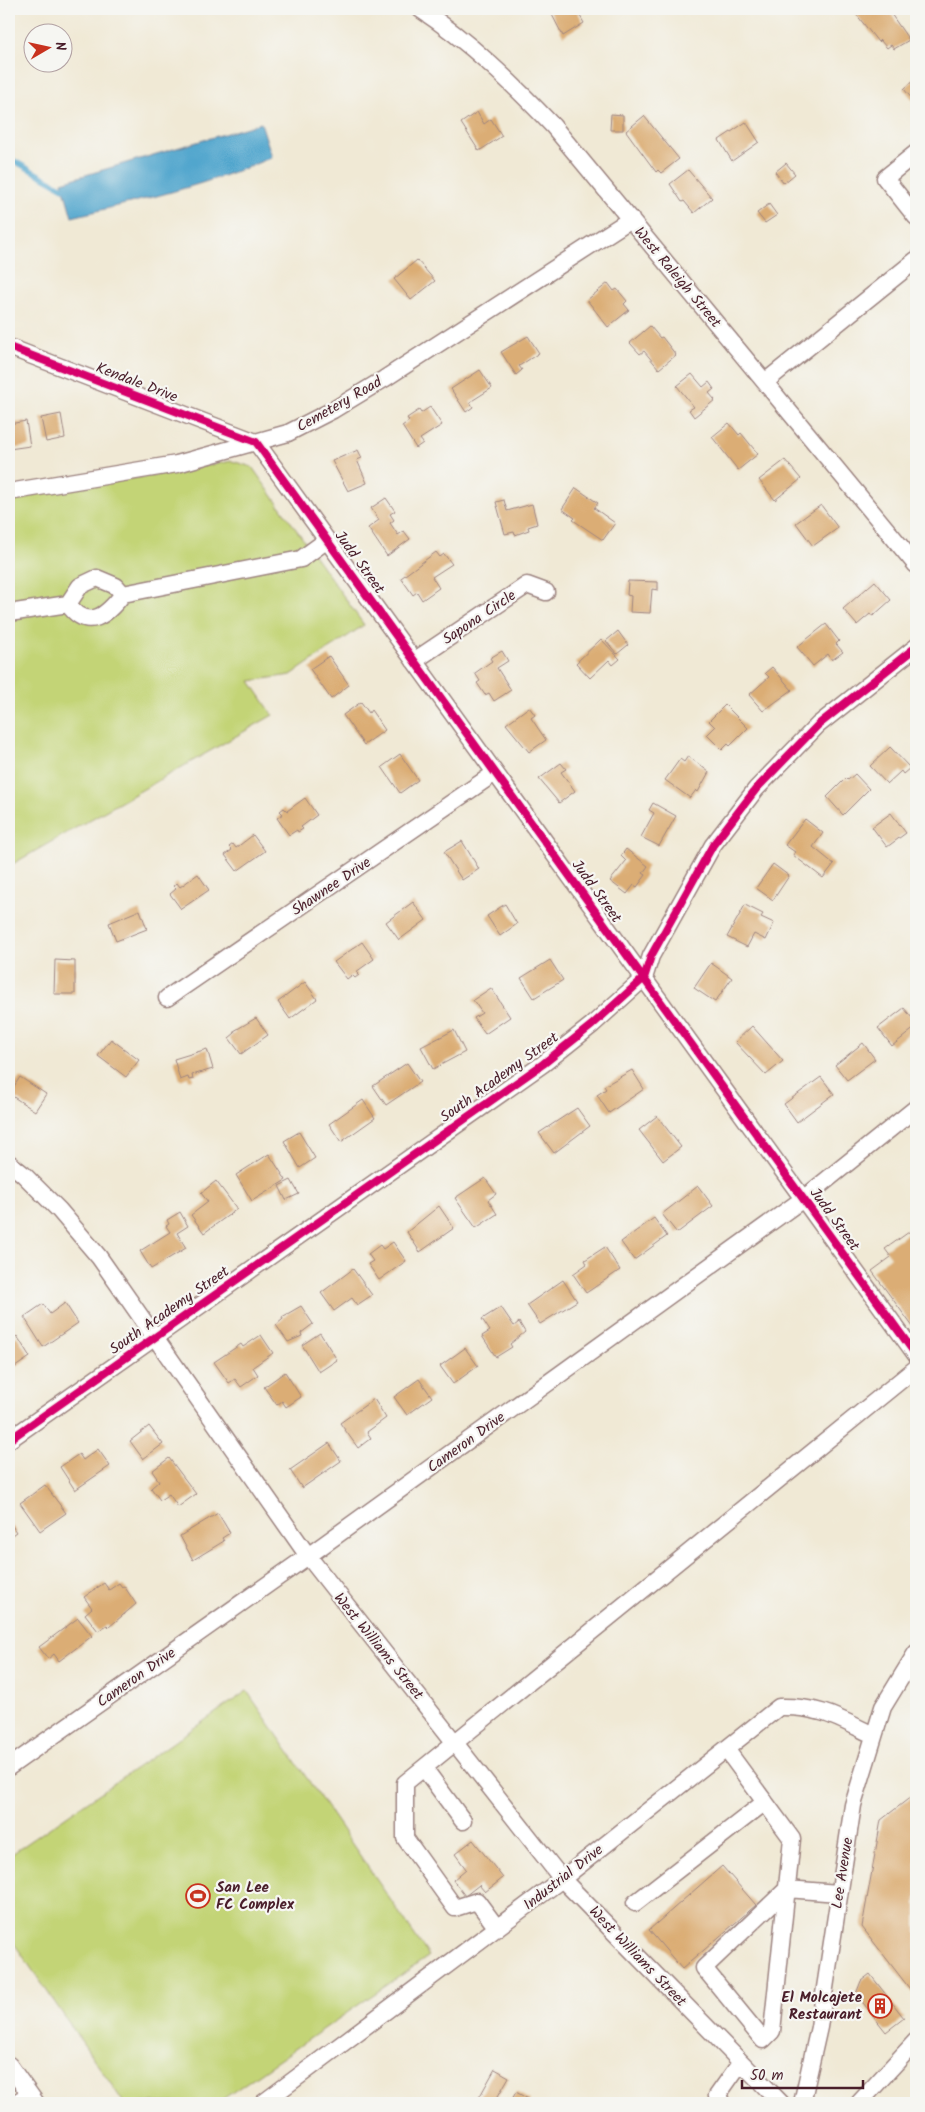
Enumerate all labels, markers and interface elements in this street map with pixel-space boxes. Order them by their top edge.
north arrow [22,22,72,72]
text: N [48,40,71,52]
street label: West Raleigh Street [628,222,727,334]
street label: Kendale Drive [92,356,181,410]
street label: Cemetery Road [292,370,387,439]
street label: Judd Street [328,526,391,599]
street label: Sapona Circle [438,584,522,651]
street label: Shawnee Drive [287,851,377,922]
street label: Judd Street [565,855,628,928]
street label: South Academy Street [435,1026,564,1129]
street label: Judd Street [803,1183,866,1256]
street label: South Academy Street [105,1260,235,1361]
street label: Cameron Drive [422,1406,511,1479]
street label: West Williams Street [327,1588,429,1706]
street label: Cameron Drive [92,1642,181,1714]
street label: Lee Avenue [826,1836,860,1911]
street label: Industrial Drive [518,1839,609,1917]
place label: San Lee FC Complex [216,1876,295,1917]
sports icon: San Lee FC Complex [185,1883,211,1909]
street label: West Williams Street [583,1901,692,2013]
place label: El Molcajete Restaurant [782,1986,863,2027]
building icon: El Molcajete Restaurant [867,1993,893,2019]
scale bar [742,2057,864,2089]
text: 50 m [750,2064,784,2088]

